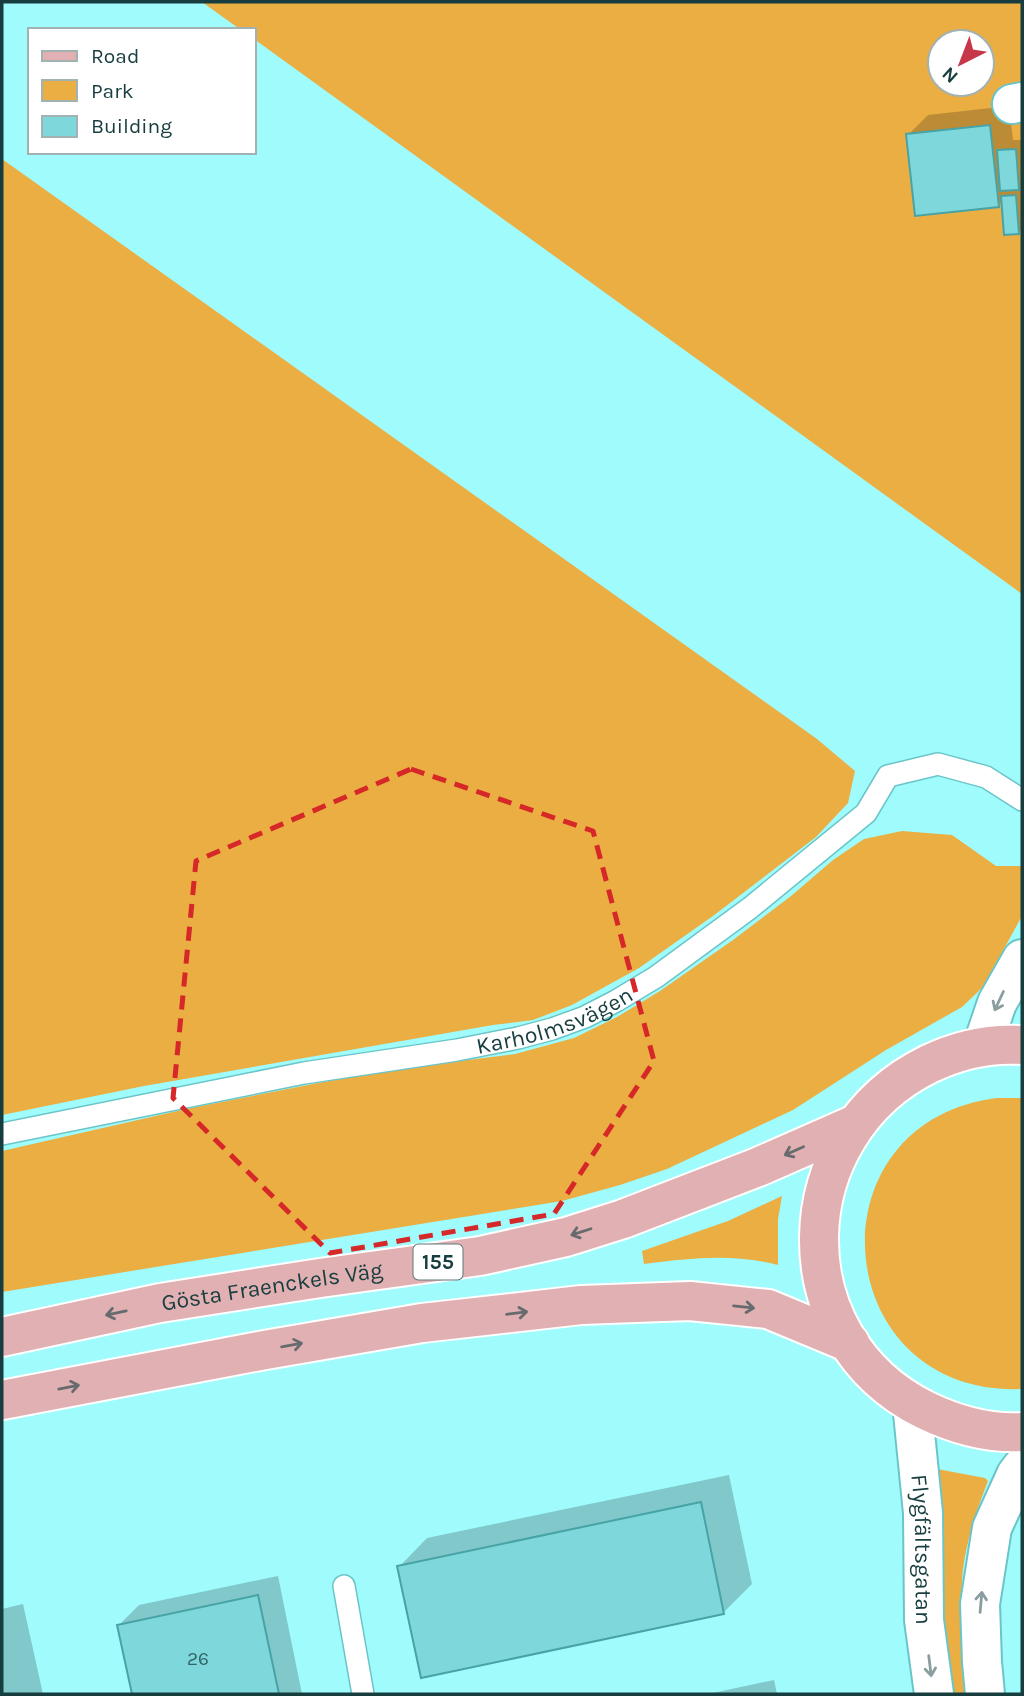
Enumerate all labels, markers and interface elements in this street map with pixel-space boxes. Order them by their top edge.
legend [28,28,256,154]
north arrow [926,28,996,98]
text: Road [91,44,139,68]
text: N [938,62,963,88]
text: Park [91,79,134,103]
text: Building [91,114,172,138]
street label: Karholmsvägen [474,981,638,1059]
one-way arrow [992,990,1005,1011]
one-way arrow [783,1145,805,1158]
one-way arrow [570,1226,592,1239]
road number: 155 [414,1244,462,1280]
street label: Gösta Fraenckels Väg [159,1256,384,1316]
one-way arrow [732,1300,755,1313]
one-way arrow [105,1306,128,1320]
one-way arrow [506,1306,528,1319]
one-way arrow [280,1338,303,1352]
one-way arrow [57,1380,80,1394]
street label: Flygfältsgatan [906,1473,938,1625]
one-way arrow [975,1591,988,1614]
house number: 26 [187,1648,209,1670]
one-way arrow [924,1654,937,1677]

